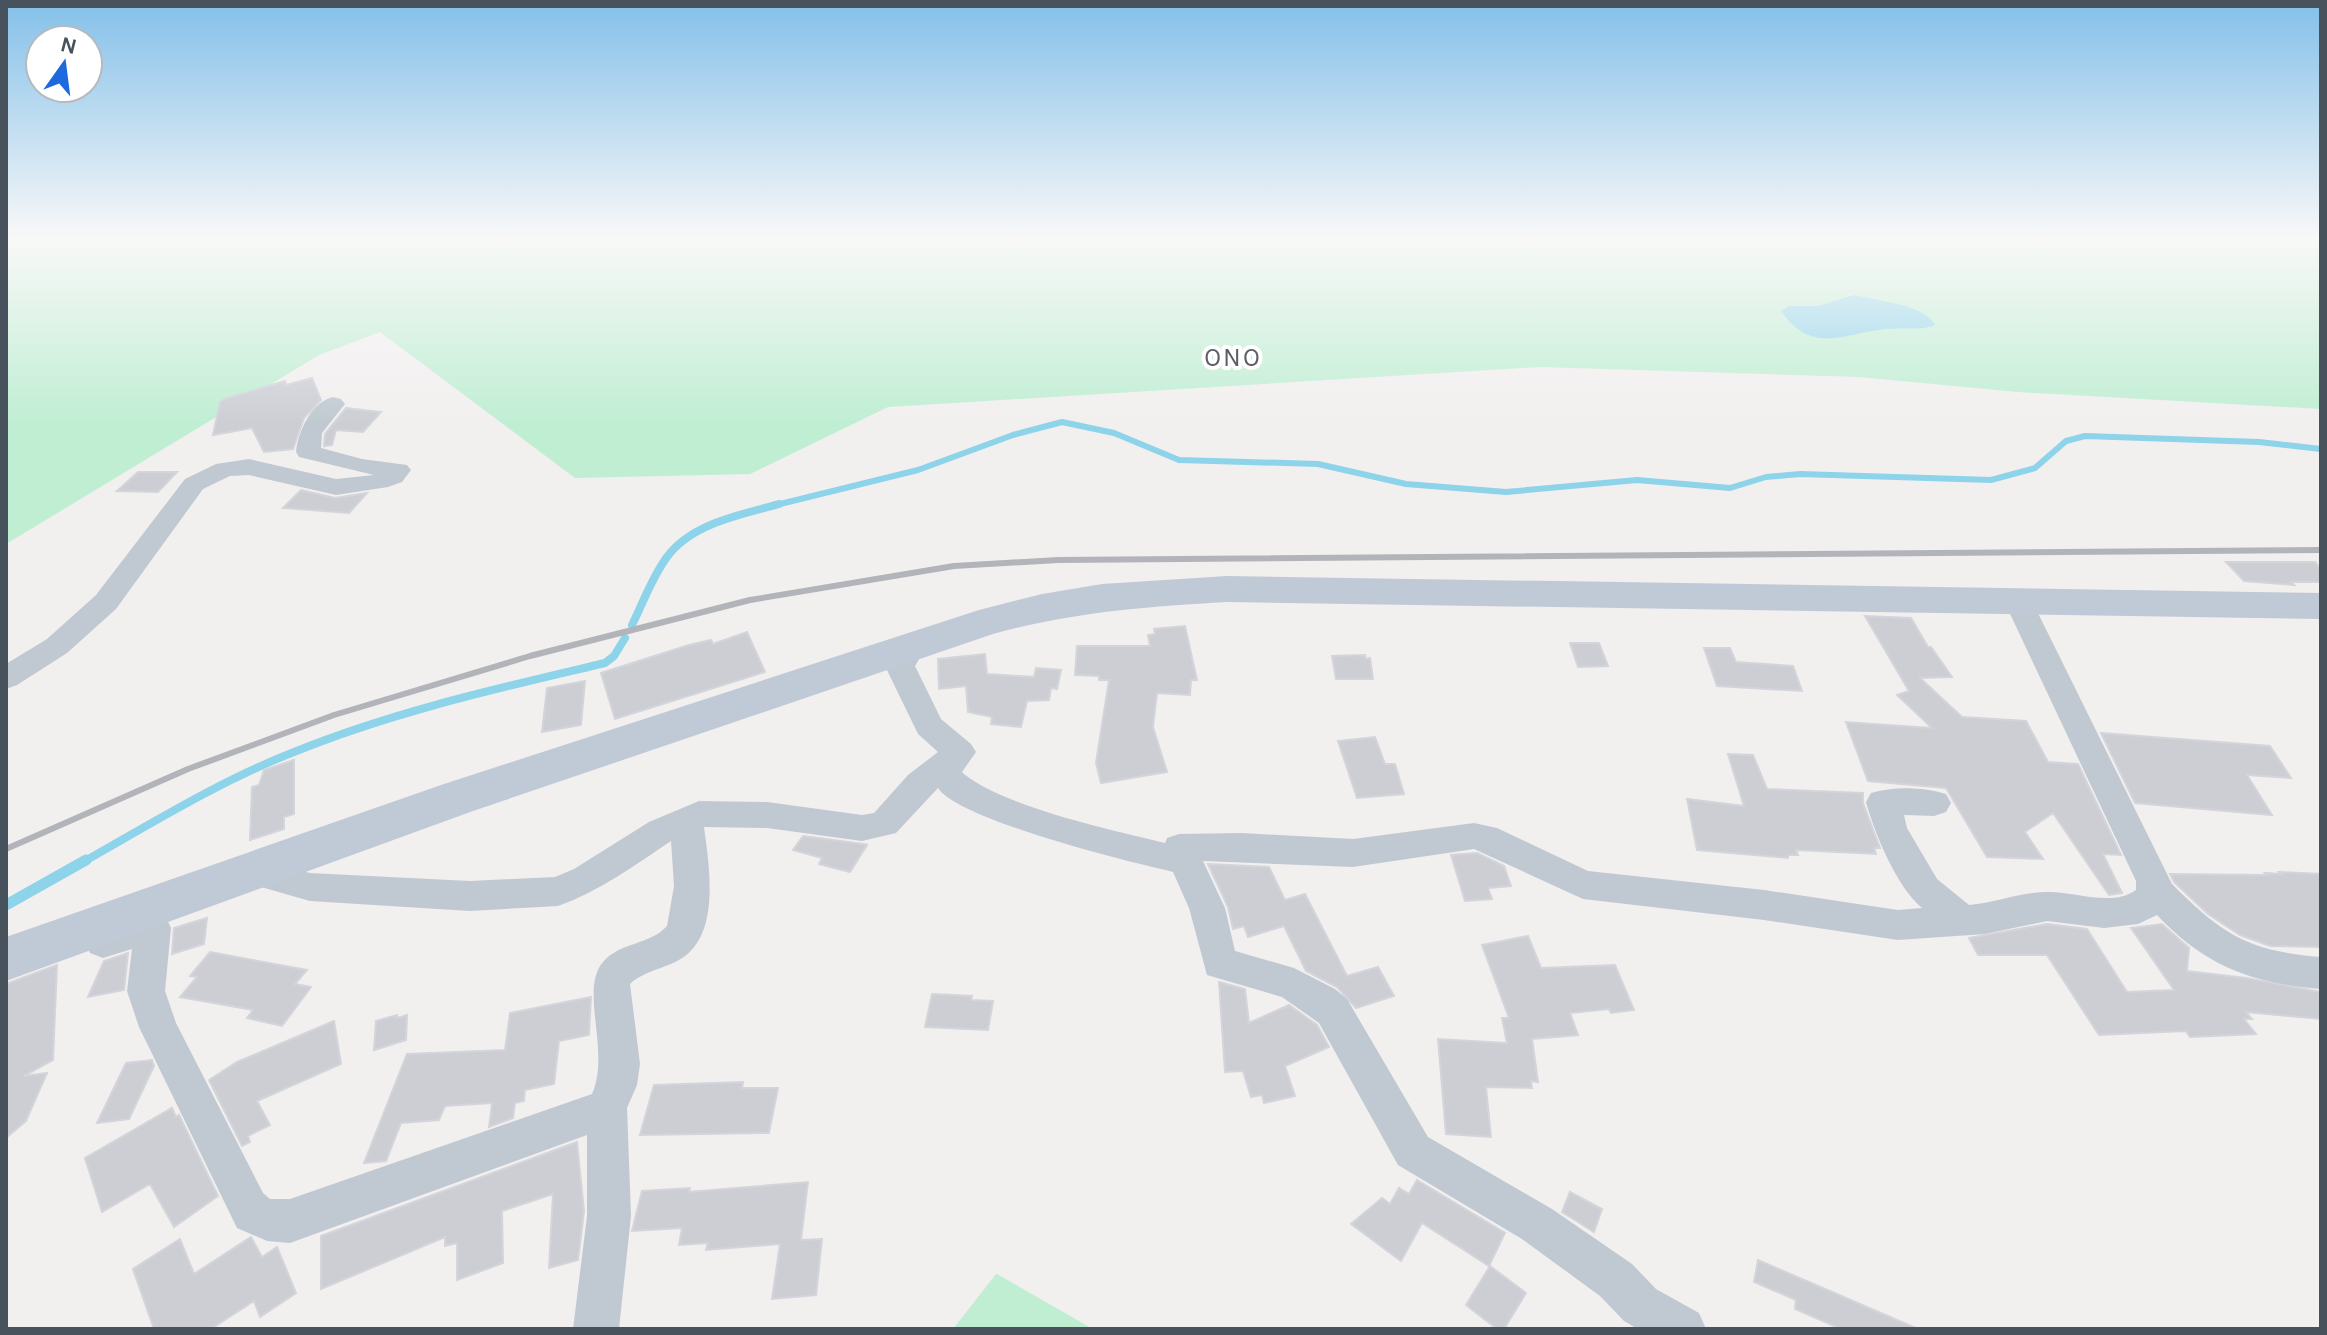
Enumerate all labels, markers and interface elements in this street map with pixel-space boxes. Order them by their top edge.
north arrow [24,24,104,104]
text: N [58,31,79,60]
district label: ONO [1204,342,1262,373]

